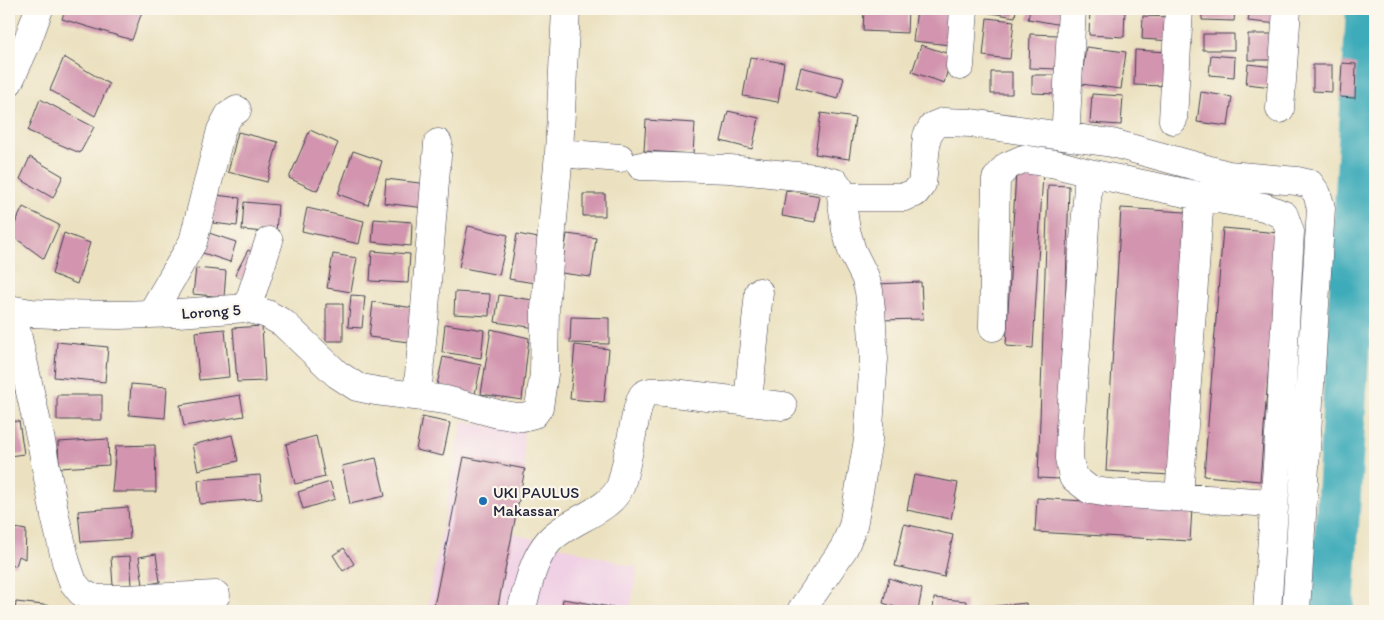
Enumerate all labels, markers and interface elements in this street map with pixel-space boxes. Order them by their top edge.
street label: Lorong 5 [181,300,241,323]
place label: UKI PAULUS Makassar [493,483,579,520]
marker: UKI PAULUS Makassar [477,495,489,507]

